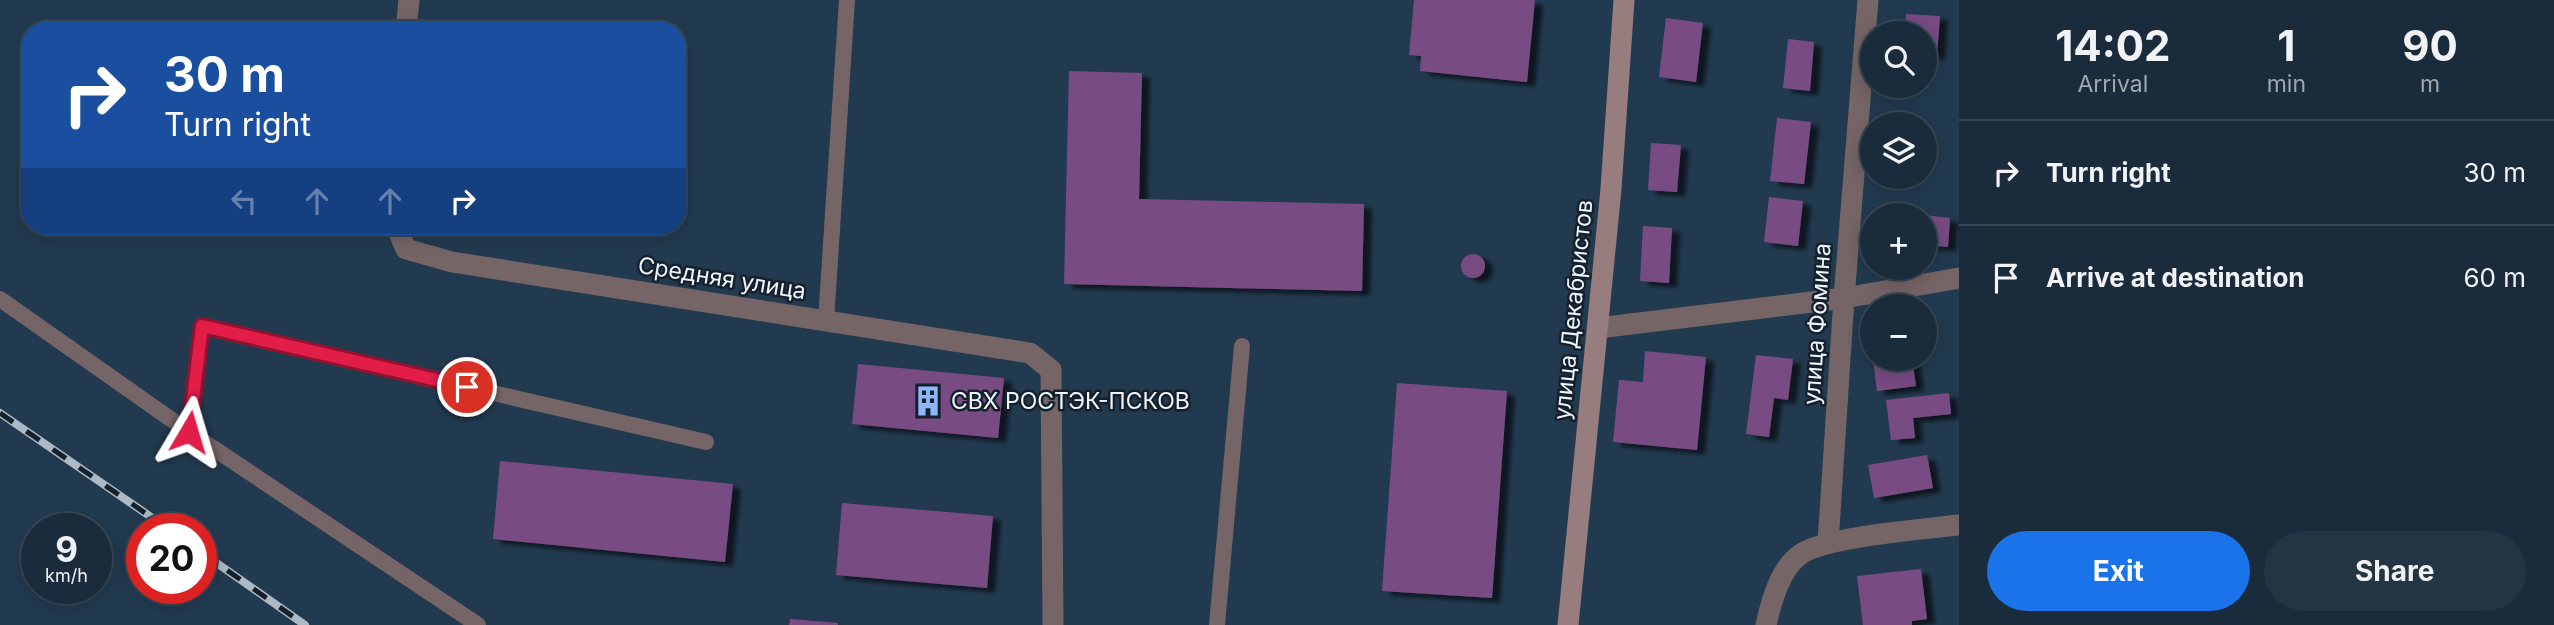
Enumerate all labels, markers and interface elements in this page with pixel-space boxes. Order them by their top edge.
text: 14:02 [2055,20,2171,71]
text: 1 [2277,20,2295,71]
text: 90 [2402,20,2458,71]
map controls [1860,21,1937,371]
button: search [1860,21,1937,98]
text: 30 m [164,45,285,104]
icon: right [49,49,140,140]
text: Arrival [2077,70,2148,98]
text: min [2267,70,2306,98]
text: m [2420,70,2440,98]
text: Turn right [164,105,311,144]
button: layers [1860,112,1937,189]
icon: right [1987,154,2025,192]
text: Turn right [2046,157,2171,188]
text: 30 m [2463,157,2526,188]
icon: left [225,182,263,220]
icon: ahead [298,182,336,220]
icon: ahead [371,182,409,220]
icon: right [444,182,482,220]
street label: улица Декабристов [1548,199,1598,421]
button: + [1860,203,1937,280]
street label: улица Фомина [1797,242,1837,406]
street label: Средняя улица [636,251,808,305]
icon: arrive [1987,259,2025,297]
text: Arrive at destination [2046,262,2305,293]
text: 60 m [2463,262,2526,293]
button: − [1860,294,1937,371]
pin [437,357,497,417]
icon: arrive [448,368,486,406]
building icon: СВХ РОСТЭК-ПСКОВ [911,384,945,418]
place label: СВХ РОСТЭК-ПСКОВ [951,387,1190,415]
position arrow [152,395,226,469]
speed limit sign: 20 [126,513,217,604]
text: 9 [55,528,78,570]
button: Exit [1987,531,2250,611]
button: Share [2264,531,2526,611]
text: km/h [45,565,88,586]

